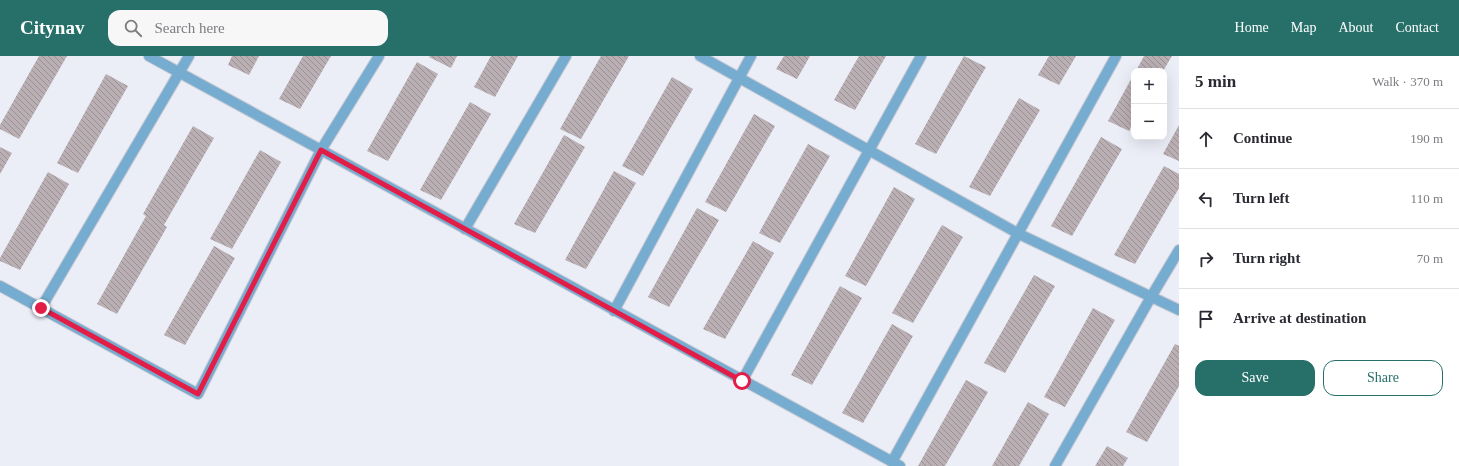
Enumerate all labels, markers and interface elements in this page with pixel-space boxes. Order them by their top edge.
search box [108,10,388,46]
text: Citynav [20,17,84,38]
icon: search [122,17,144,39]
text: Search here [154,20,225,36]
text: Home [1235,20,1269,35]
text: Map [1291,20,1316,35]
text: About [1338,20,1373,35]
text: Contact [1395,20,1439,35]
map controls [1131,68,1167,140]
button: + [1131,68,1167,104]
text: 5 min [1195,72,1236,91]
text: Walk · 370 m [1372,74,1443,89]
button: − [1131,104,1167,140]
icon: ahead [1195,128,1217,150]
text: Continue [1233,130,1292,146]
text: 190 m [1410,131,1443,146]
icon: left [1195,188,1217,210]
text: Turn left [1233,190,1290,206]
text: 110 m [1411,191,1443,206]
icon: right [1195,248,1217,270]
text: Turn right [1233,250,1300,266]
text: 70 m [1417,251,1443,266]
route end [32,299,50,317]
icon: arrive [1195,308,1217,330]
text: Arrive at destination [1233,310,1366,326]
button: Save [1195,360,1315,396]
button: Share [1323,360,1443,396]
route start [733,372,751,390]

